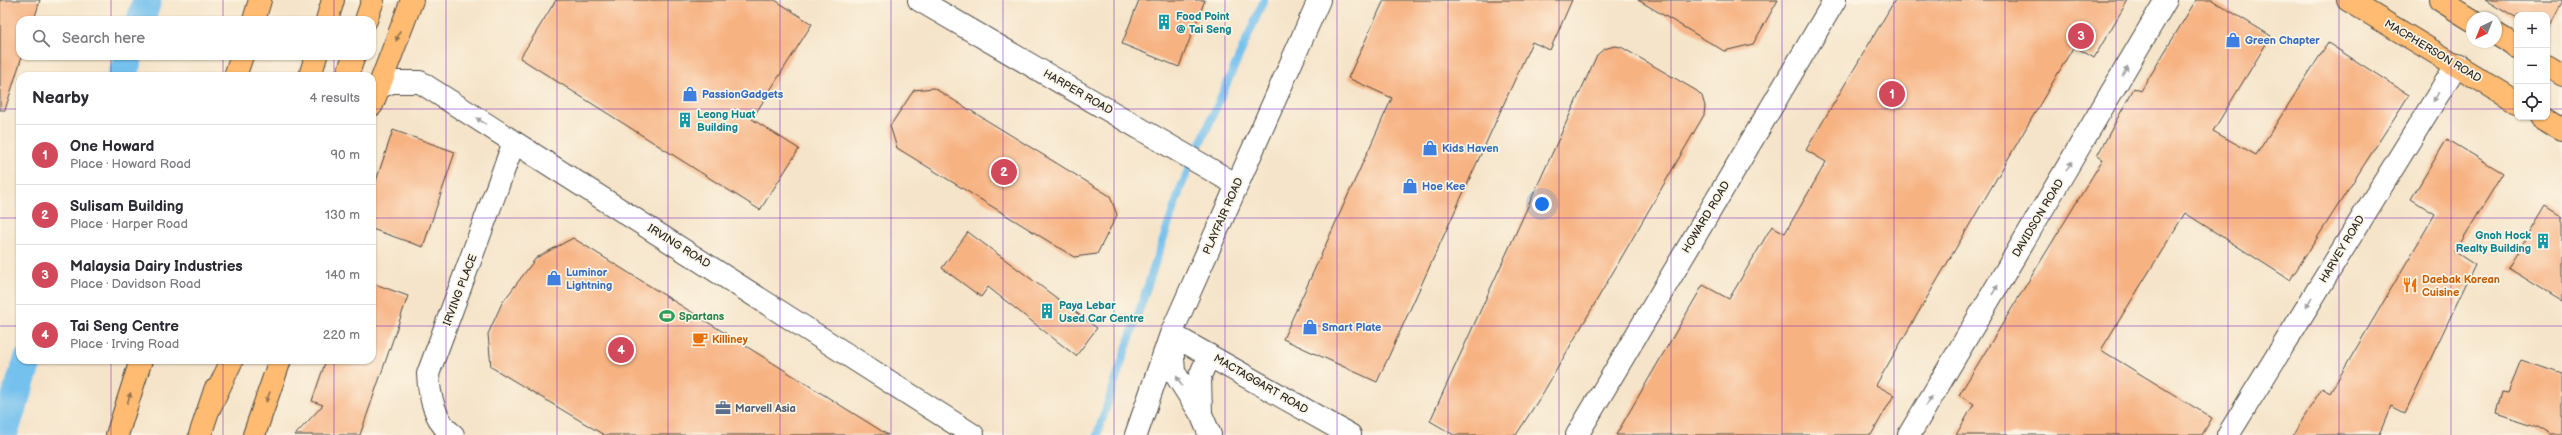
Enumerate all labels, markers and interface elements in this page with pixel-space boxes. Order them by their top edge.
place label: Food Point @ Tai Seng [1176,10,1232,36]
north arrow [2466,12,2502,48]
map controls [2514,12,2550,120]
button: + [2514,12,2550,48]
building icon: Food Point @ Tai Seng [1155,13,1173,31]
search box [16,16,376,60]
street label: MACPHERSON ROAD [2382,17,2484,85]
pin: 3 [2068,21,2094,51]
icon: search [30,27,52,49]
text: Search here [62,29,145,48]
one-way arrow [395,31,401,43]
shop icon: Green Chapter [2224,31,2242,49]
place label: Green Chapter [2245,34,2320,47]
button: − [2514,48,2550,84]
one-way arrow [2121,65,2128,77]
street label: HARPER ROAD [1041,67,1115,117]
pin: 1 [1879,79,1905,109]
button: locate [2514,84,2550,120]
shop icon: PassionGadgets [681,85,699,103]
text: Nearby [32,88,89,108]
place label: PassionGadgets [702,88,784,101]
text: 4 results [310,90,360,106]
one-way arrow [2432,92,2440,102]
place label: Leong Huat Building [697,108,756,134]
building icon: Leong Huat Building [676,111,694,129]
one-way arrow [475,118,487,125]
text: One Howard [70,137,154,156]
shop icon: Kids Haven [1421,139,1439,157]
place label: Kids Haven [1442,142,1499,155]
text: 1 [42,147,48,163]
text: 90 m [331,147,360,163]
text: Place · Howard Road [70,156,191,172]
pin: 2 [991,157,1017,187]
one-way arrow [2065,160,2072,172]
street label: PLAYFAIR ROAD [1200,175,1246,257]
shop icon: Hoe Kee [1401,177,1419,195]
street label: DAVIDSON ROAD [2010,177,2066,259]
street label: HOWARD ROAD [1679,179,1733,255]
place label: Hoe Kee [1422,180,1465,193]
your location [1532,194,1552,214]
text: Sulisam Building [70,197,184,216]
text: 2 [41,207,49,223]
text: 130 m [325,207,360,223]
street label: HARVEY ROAD [2317,213,2367,285]
text: Place · Harper Road [70,216,188,232]
street label: IRVING ROAD [645,222,713,270]
place label: Gnoh Hock Realty Building [2456,229,2531,255]
building icon: Gnoh Hock Realty Building [2534,232,2552,250]
street label: IRVING PLACE [440,252,480,328]
text: Malaysia Dairy Industries [70,257,243,276]
place label: Luminor Lightning [566,266,612,292]
text: 3 [41,267,49,283]
text: 140 m [325,267,360,283]
shop icon: Luminor Lightning [545,269,563,287]
place label: Daebak Korean Cuisine [2422,273,2500,299]
text: Place · Davidson Road [70,276,201,292]
restaurant icon: Daebak Korean Cuisine [2401,276,2419,294]
one-way arrow [1992,284,1999,296]
one-way arrow [2305,297,2313,307]
place label: Paya Lebar Used Car Centre [1059,299,1144,325]
building icon: Paya Lebar Used Car Centre [1038,302,1056,320]
sports icon: Spartans [658,307,676,325]
place label: Spartans [679,310,725,323]
text: Tai Seng Centre [70,317,179,336]
shop icon: Smart Plate [1301,318,1319,336]
place label: Smart Plate [1322,321,1381,334]
text: 4 [41,327,49,343]
text: 220 m [323,327,360,343]
cafe icon: Killiney [691,330,709,348]
place label: Killiney [712,333,748,346]
pin: 4 [608,335,634,365]
text: Place · Irving Road [70,336,179,352]
street label: MACTAGGART ROAD [1212,352,1310,416]
one-way arrow [1176,376,1183,387]
one-way arrow [126,391,132,403]
one-way arrow [264,391,270,403]
one-way arrow [1925,395,1932,407]
office icon: Marvell Asia [714,399,732,417]
place label: Marvell Asia [735,402,796,415]

